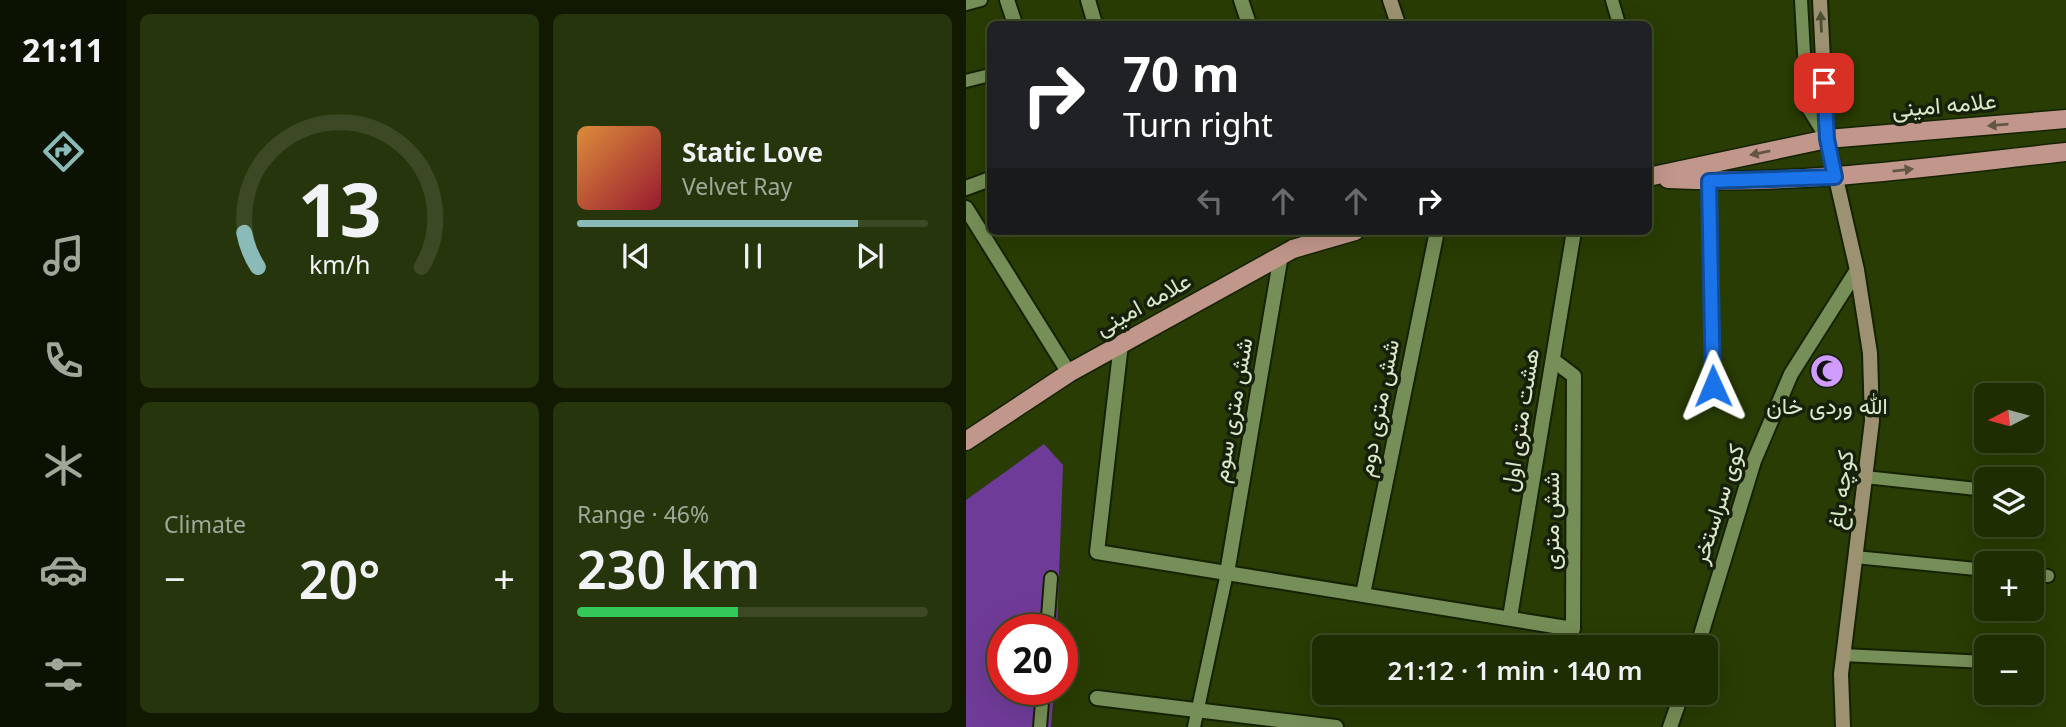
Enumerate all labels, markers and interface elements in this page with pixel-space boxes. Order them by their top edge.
one-way arrow [1815,11,1826,33]
text: 21:11 [22,28,104,71]
text: 70 m [1123,40,1240,106]
icon: right [1008,49,1099,140]
pin [1794,53,1854,113]
icon: arrive [1805,64,1843,102]
street label: علامه امینی [1890,84,1997,125]
text: Turn right [1123,103,1273,146]
one-way arrow [1987,120,2009,131]
icon: directions [39,127,88,176]
text: Static Love [682,134,823,170]
one-way arrow [1749,148,1771,159]
text: 13 [298,159,381,258]
one-way arrow [1892,164,1914,175]
text: Velvet Ray [682,170,792,202]
icon: left [1191,182,1229,220]
icon: ahead [1264,182,1302,220]
icon: ahead [1337,182,1375,220]
icon: right [1410,182,1448,220]
icon: music [39,231,88,280]
icon: previous [617,237,655,275]
icon: pause [734,237,772,275]
icon: next [851,237,889,275]
text: km/h [309,247,370,281]
street label: علامه امینی [1089,264,1196,342]
street label: شش متری سوم [1203,335,1259,485]
icon: phone [39,336,88,385]
street label: شش متری دوم [1348,336,1406,479]
street label: هشت متری اول [1492,346,1546,494]
position arrow [1676,349,1750,423]
mosque icon: الله وردی خان [1808,352,1846,390]
north arrow [1974,383,2044,453]
map controls [1974,383,2044,705]
place label: الله وردی خان [1766,389,1888,421]
street label: کوی سراستخر [1682,440,1751,569]
icon: climate [39,441,88,490]
street label: کوچه باغ [1819,448,1862,532]
button: layers [1974,467,2044,537]
street label: شش متری [1534,472,1566,570]
text: Range · 46% [577,498,709,530]
text: Climate [164,508,246,540]
text: 230 km [577,533,760,604]
text: 20° [299,543,380,614]
icon: car [39,545,88,594]
button: + [1974,551,2044,621]
text: − [164,552,186,604]
text: + [493,552,515,604]
speed limit sign: 20 [987,614,1078,705]
button: − [1974,635,2044,705]
icon: filters [39,650,88,699]
text: 21:12 · 1 min · 140 m [1388,652,1642,688]

